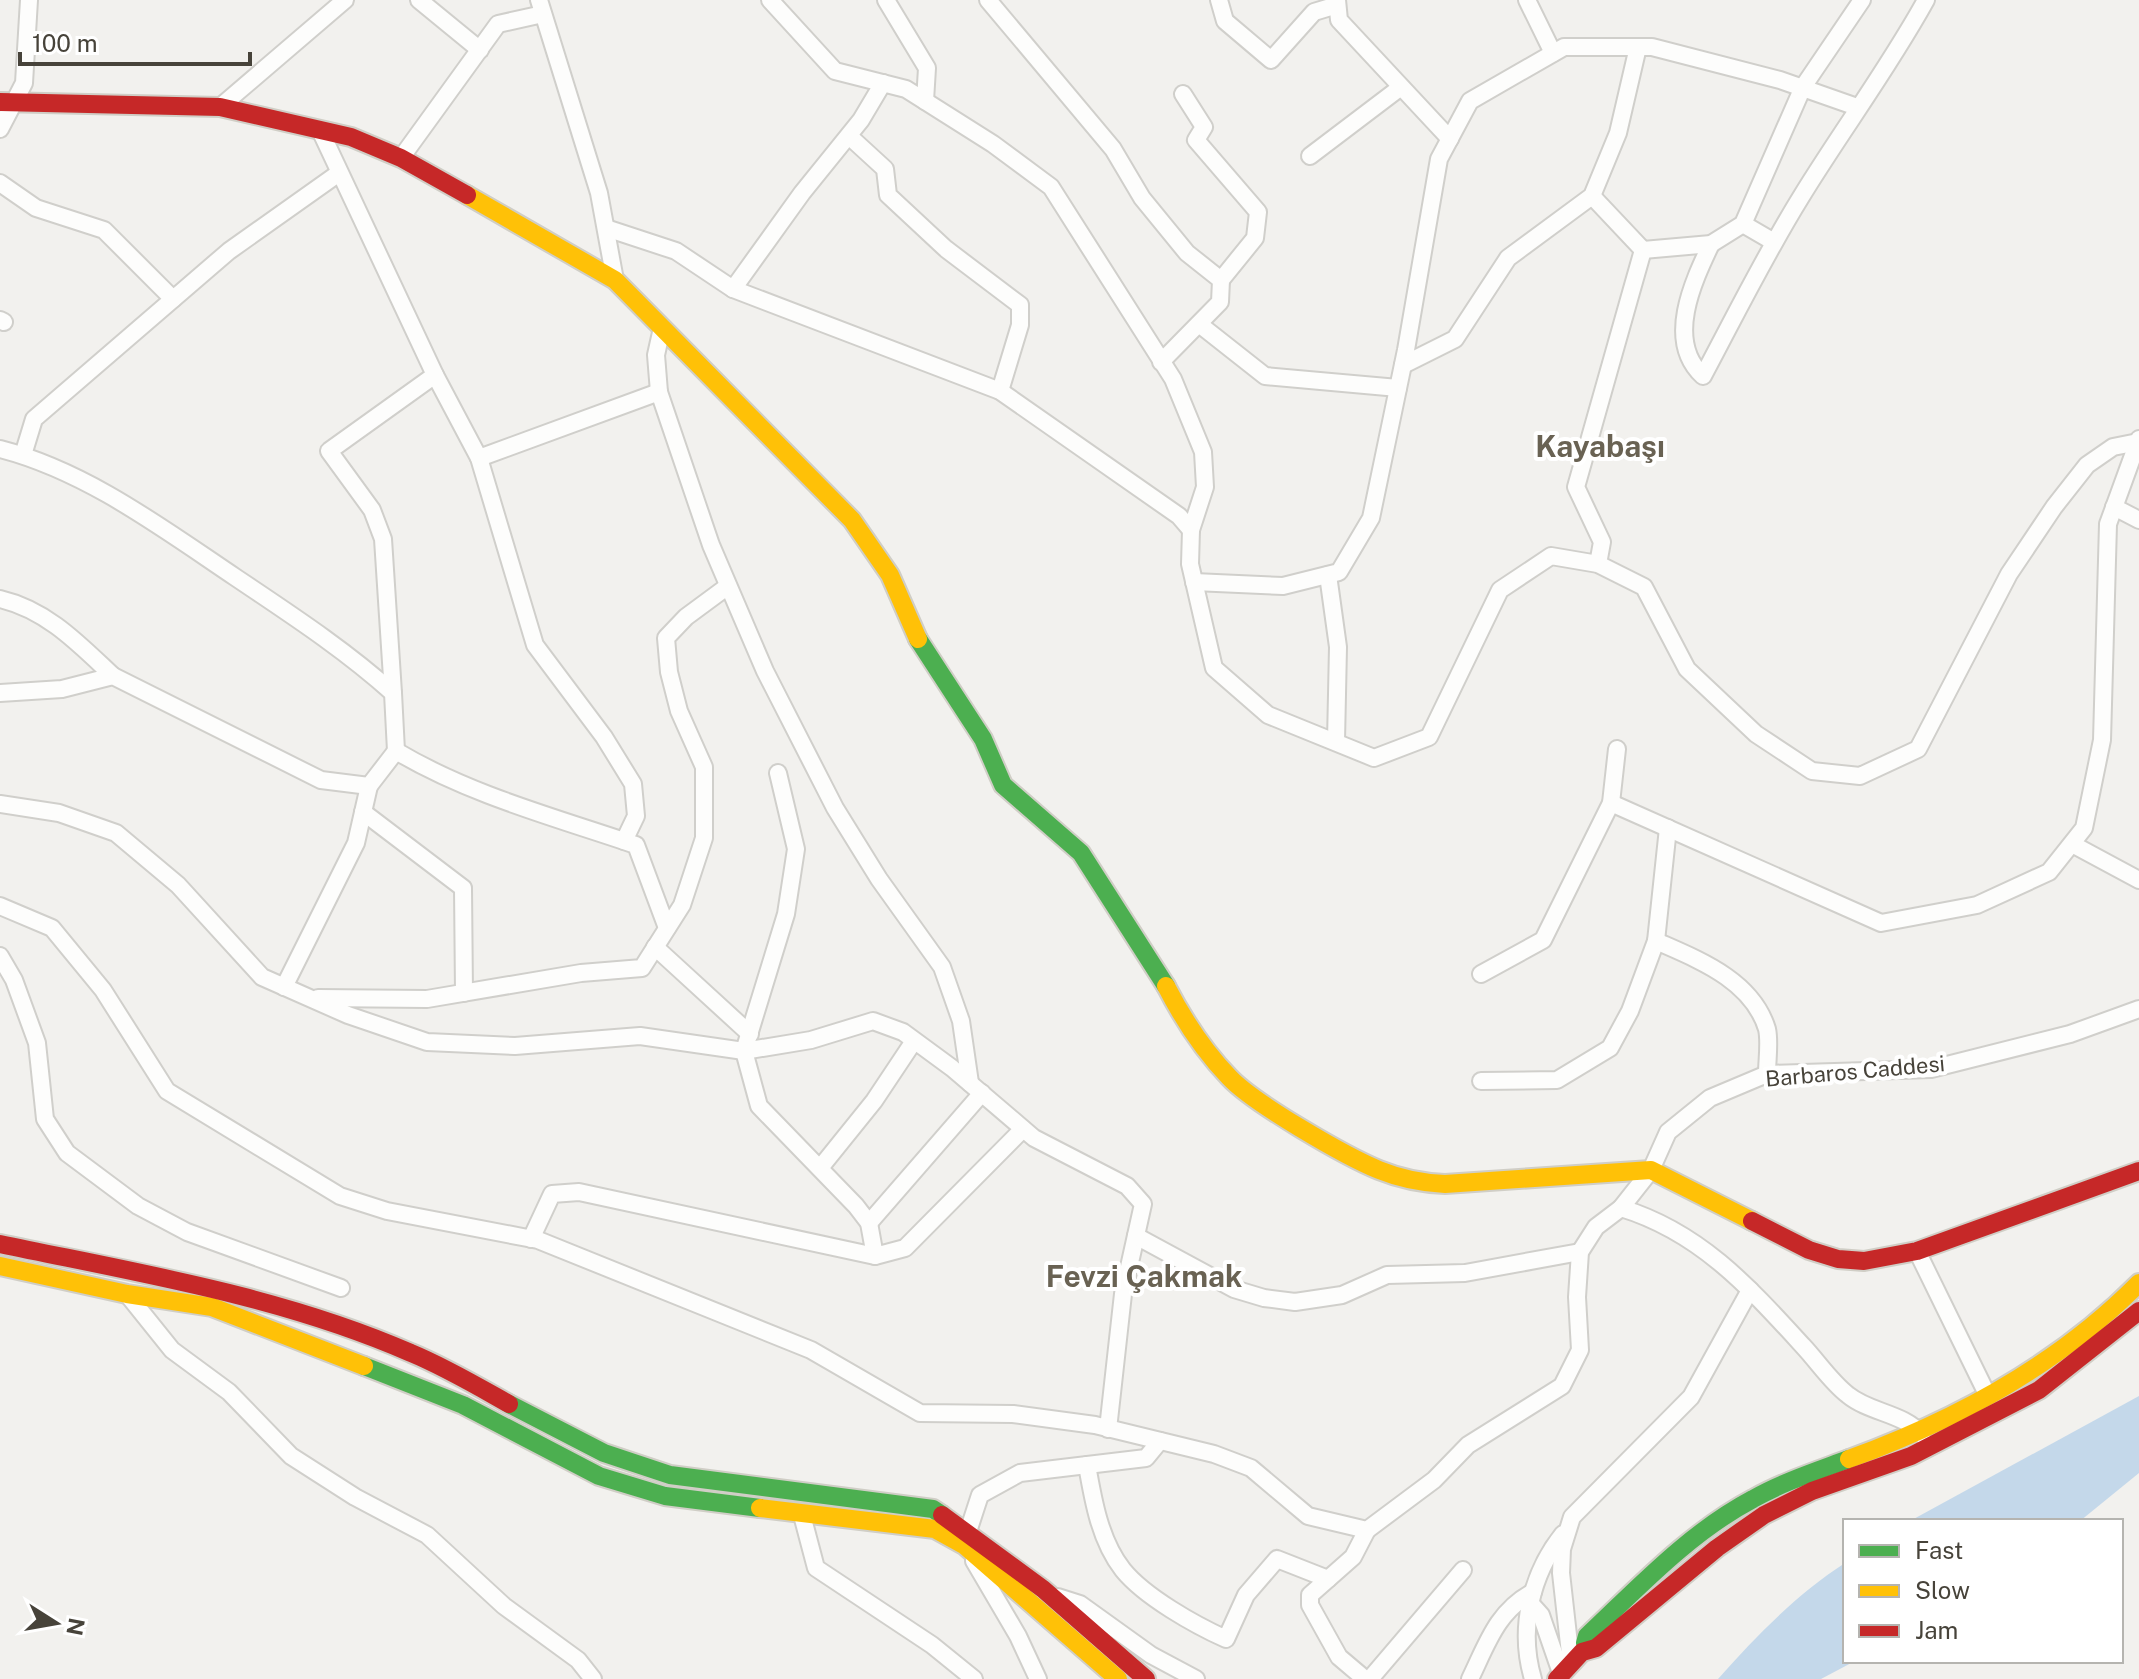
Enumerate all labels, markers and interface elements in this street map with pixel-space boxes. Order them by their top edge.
scale bar [20,16,250,66]
text: 100 m [32,29,98,57]
district label: Kayabaşı [1535,428,1665,464]
street label: Barbaros Caddesi [1764,1050,1946,1092]
district label: Fevzi Çakmak [1046,1258,1242,1294]
legend [1843,1519,2123,1663]
text: Fast [1915,1536,1963,1564]
text: Slow [1915,1576,1970,1604]
north arrow [16,1583,96,1663]
text: N [61,1616,90,1638]
text: Jam [1915,1616,1958,1644]

